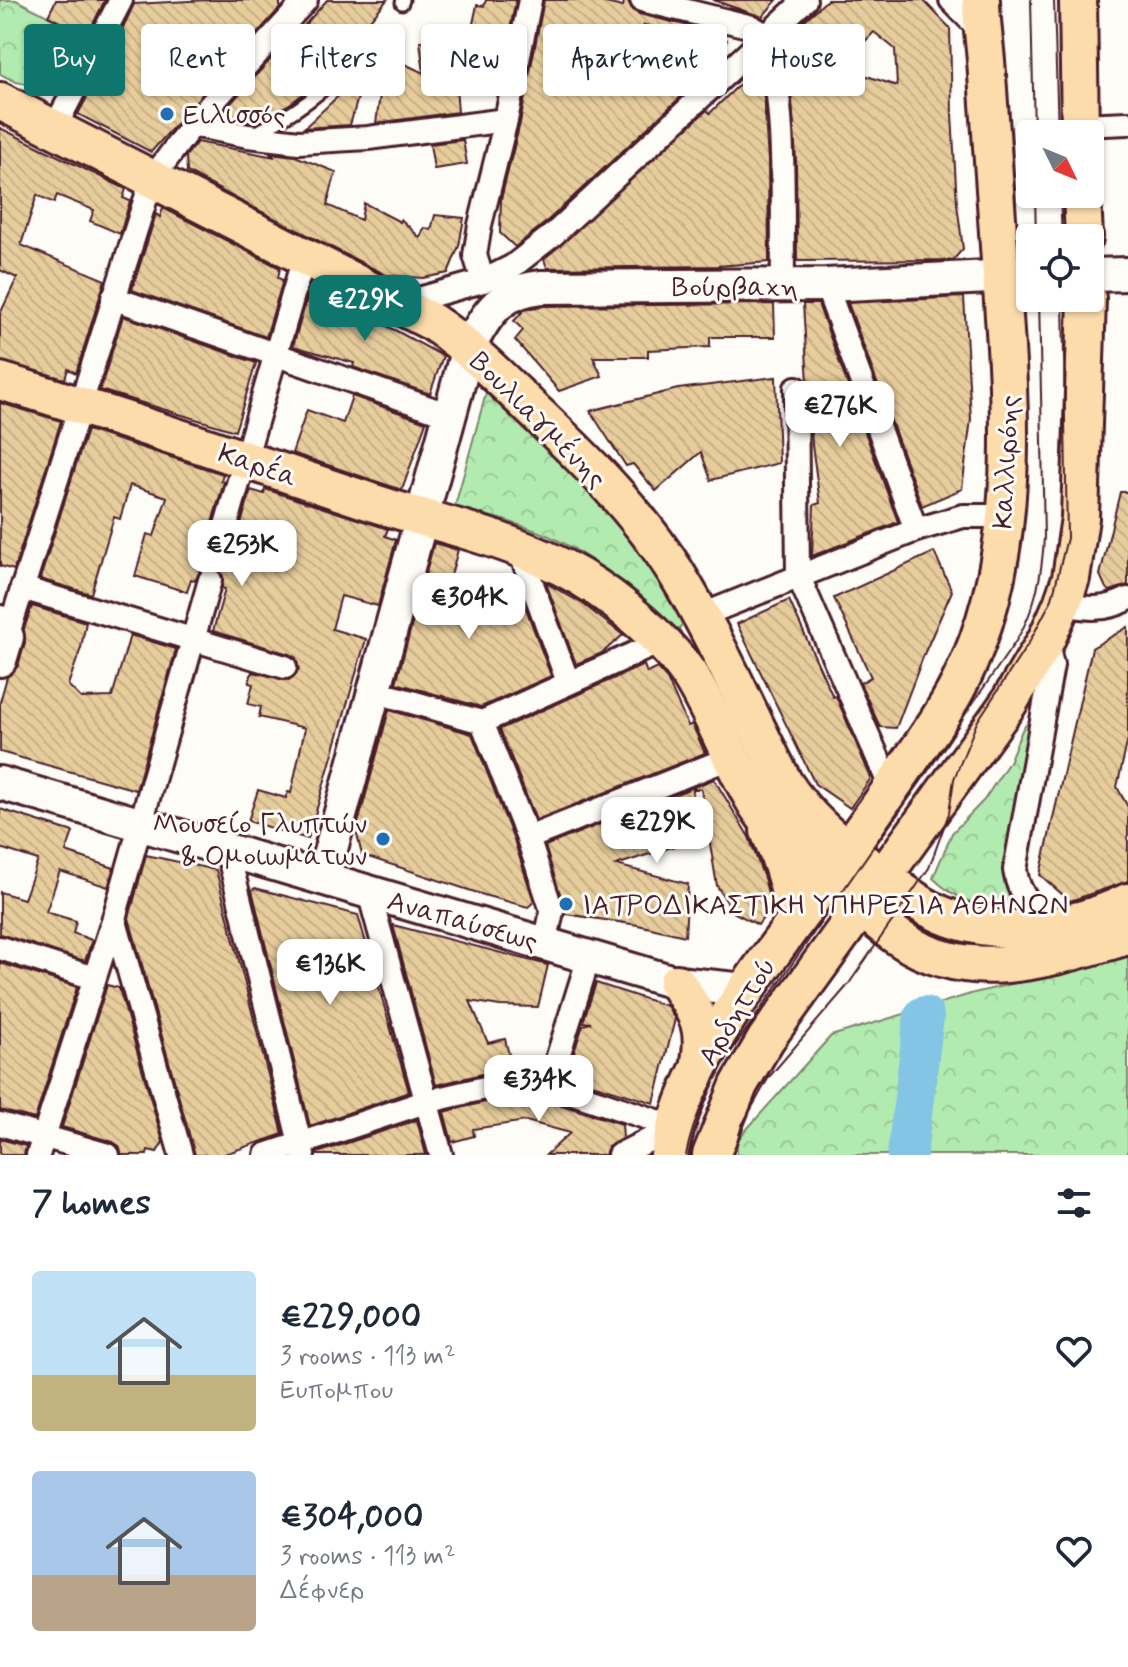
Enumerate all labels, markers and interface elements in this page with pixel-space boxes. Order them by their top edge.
chip: Buy [24,24,125,96]
chip: Rent [141,24,255,96]
chip: Filters [271,24,405,96]
chip: New [421,24,527,96]
chip: Apartment [543,24,727,96]
chip: House [743,24,865,96]
place label: Ειλισσός [183,98,285,135]
marker: Ειλισσός [158,105,176,123]
north arrow [1016,120,1104,208]
map controls [1016,120,1104,312]
button: locate [1016,224,1104,312]
street label: Βούρβαχη [672,270,798,307]
pin: €229K [309,275,421,343]
text: €229K [327,284,403,318]
street label: Βουλιαγμένης [461,344,614,497]
pin: €276K [784,381,896,449]
text: €276K [803,390,877,424]
street label: Καλλιρόης [986,394,1029,530]
street label: Καρέα [213,436,302,497]
pin: €253K [186,520,298,588]
text: €253K [206,529,278,563]
pin: €304K [413,573,525,641]
text: €304K [430,582,508,616]
pin: €229K [601,797,713,865]
text: €229K [619,806,695,840]
place label: Μουσείο Γλυπτών & Ομοιωμάτων [153,807,367,876]
marker: Μουσείο Γλυπτών & Ομοιωμάτων [374,830,392,848]
street label: Αναπαύσεως [383,883,542,962]
place label: ΙΑΤΡΟΔΙΚΑΣΤΙΚΗ ΥΠΗΡΕΣΙΑ ΑΘΗΝΩΝ [582,888,1069,925]
marker: ΙΑΤΡΟΔΙΚΑΣΤΙΚΗ ΥΠΗΡΕΣΙΑ ΑΘΗΝΩΝ [557,895,575,913]
pin: €136K [274,939,386,1007]
text: €136K [295,948,365,982]
street label: Αρδηττού [690,951,786,1073]
pin: €334K [483,1055,595,1123]
text: €334K [502,1064,576,1098]
text: 7 homes [32,1181,151,1226]
icon: filters [1052,1181,1096,1225]
text: €229,000 [280,1295,421,1340]
icon: home [96,1303,192,1399]
icon: heart [1052,1329,1096,1373]
text: 3 rooms · 113 m² [280,1340,456,1374]
text: Ευπομπου [280,1374,393,1408]
text: €304,000 [280,1495,423,1540]
icon: home [96,1503,192,1599]
icon: heart [1052,1529,1096,1573]
text: 3 rooms · 113 m² [280,1540,456,1574]
text: Δέφνερ [280,1574,365,1608]

